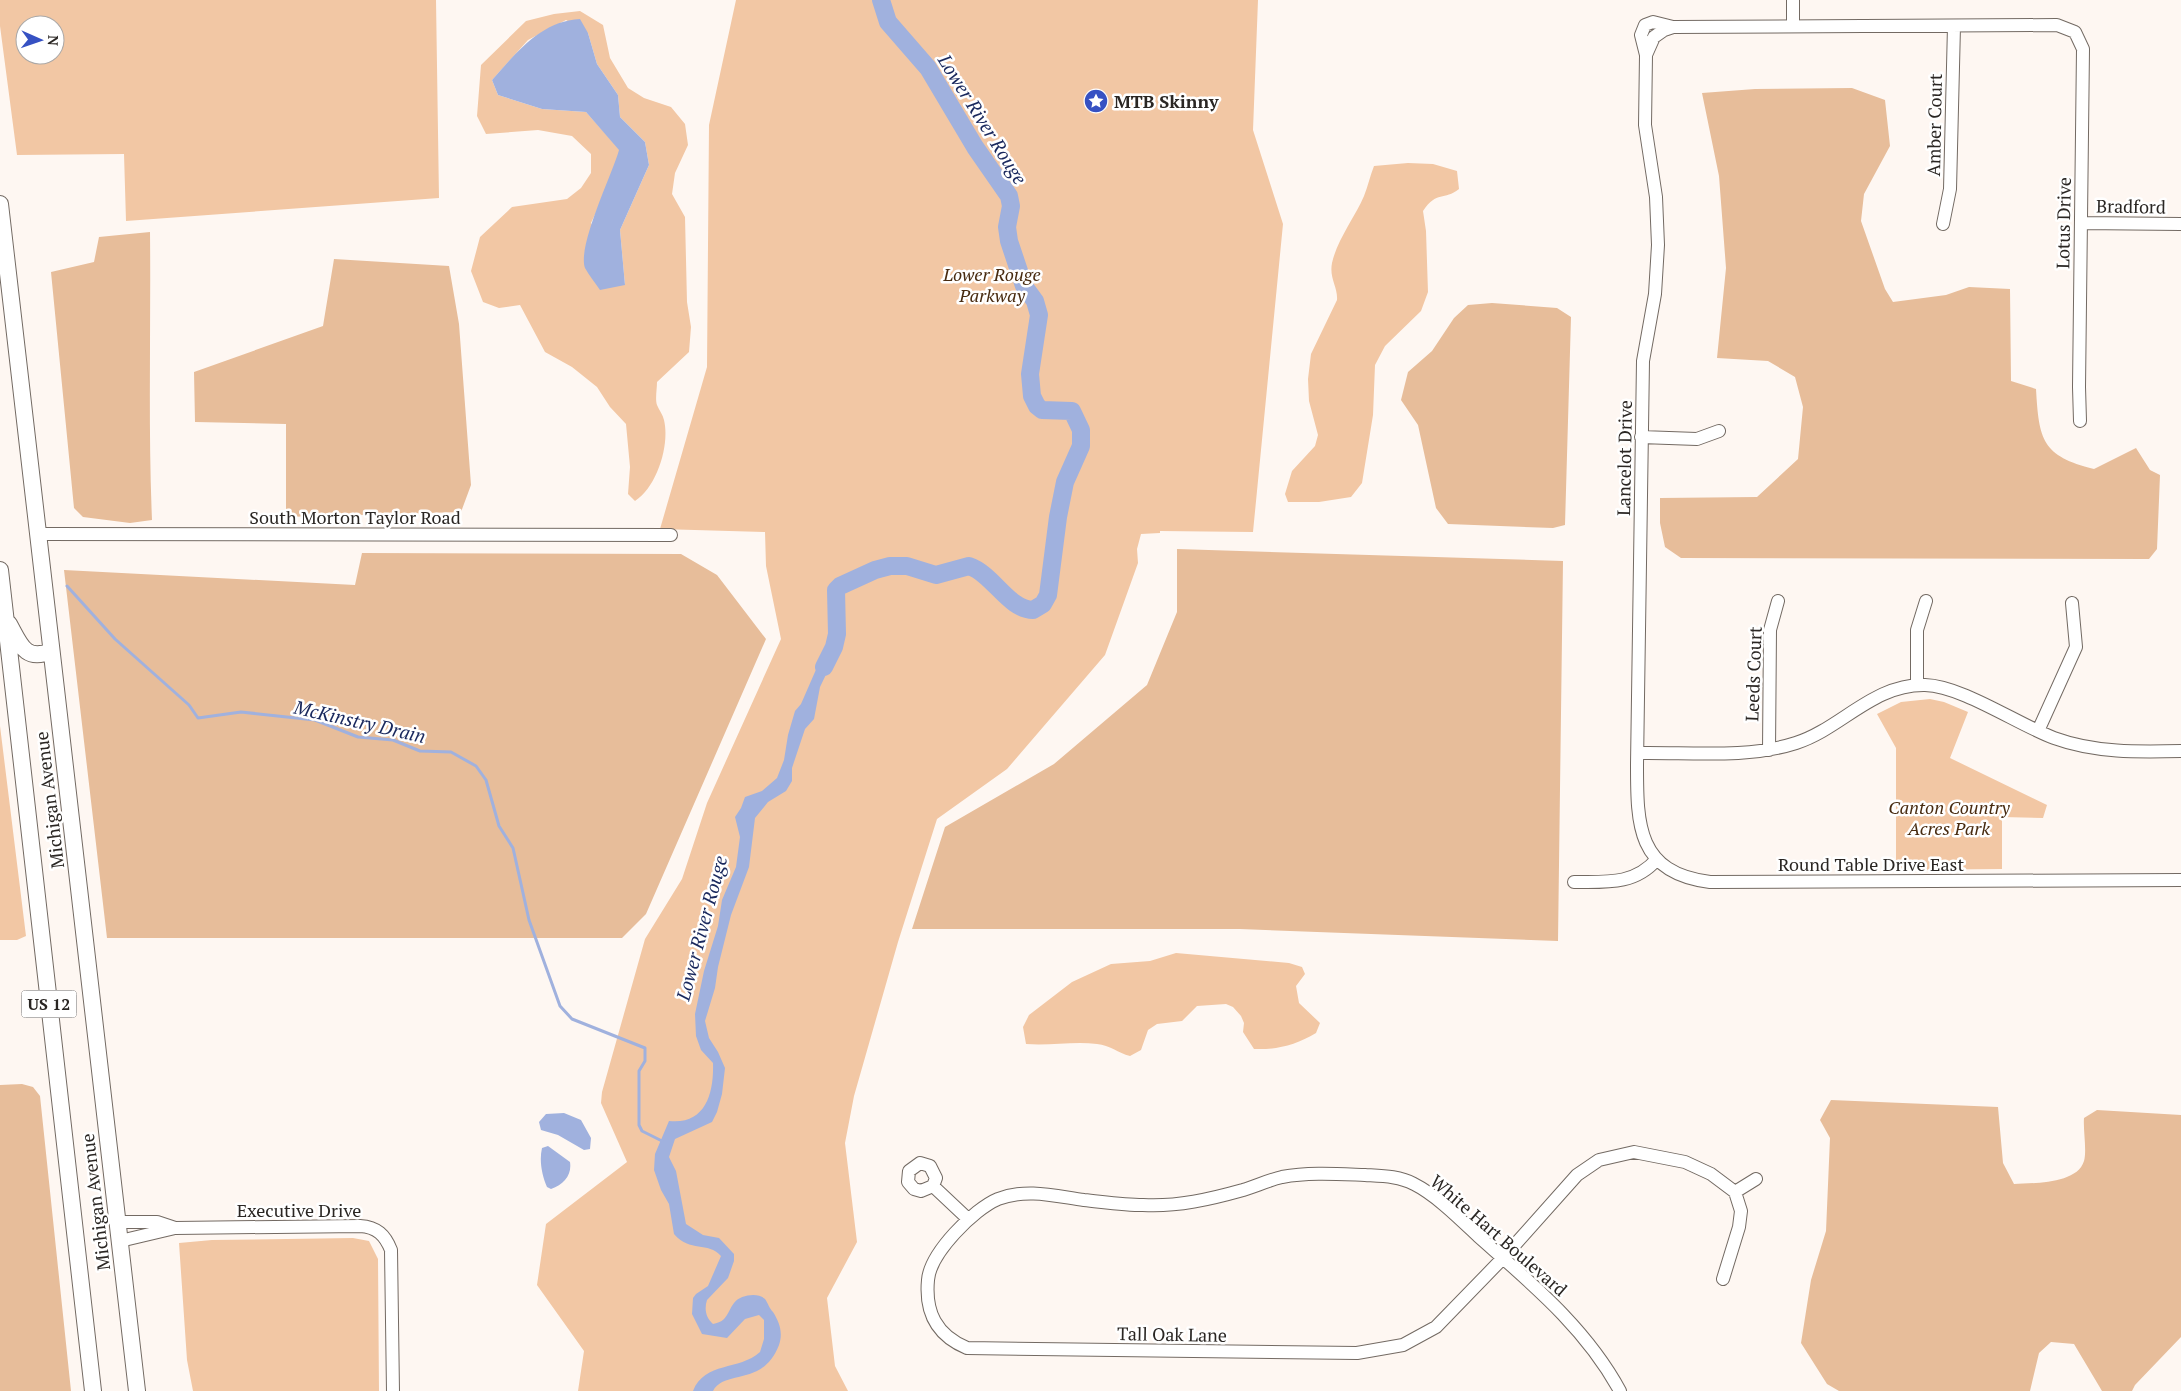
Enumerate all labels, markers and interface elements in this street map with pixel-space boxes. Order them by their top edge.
north arrow [15,15,65,65]
text: N [44,35,63,46]
water label: Lower River Rouge [932,48,1033,189]
street label: Amber Court [1921,73,1947,177]
place icon: MTB Skinny [1083,88,1109,114]
place label: MTB Skinny [1114,89,1219,113]
street label: Lotus Drive [2050,177,2076,269]
street label: Bradford [2096,193,2166,219]
park label: Lower Rouge Parkway [942,262,1041,307]
street label: Lancelot Drive [1611,400,1637,516]
street label: South Morton Taylor Road [249,505,461,529]
street label: Leeds Court [1739,626,1767,722]
water label: McKinstry Drain [291,694,428,748]
street label: Michigan Avenue [29,730,69,870]
park label: Canton Country Acres Park [1888,795,2010,840]
water label: Lower River Rouge [669,852,732,1004]
street label: Round Table Drive East [1778,852,1964,876]
road number: US 12 [22,991,76,1018]
street label: Michigan Avenue [75,1132,115,1272]
street label: White Hart Boulevard [1426,1169,1572,1301]
street label: Executive Drive [237,1198,361,1222]
street label: Tall Oak Lane [1117,1321,1227,1347]

